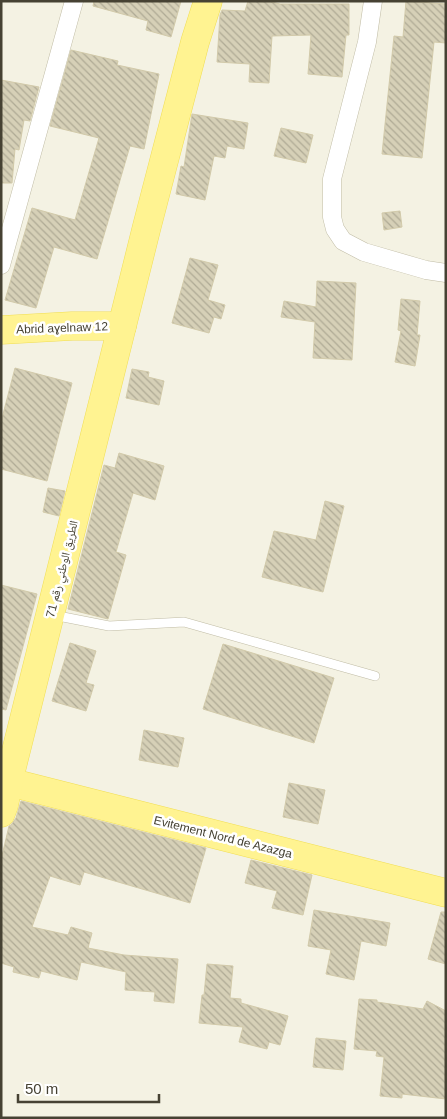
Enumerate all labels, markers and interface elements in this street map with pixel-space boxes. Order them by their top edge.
street label: Abrid aɣelnaw 12 [16,319,109,337]
street label: الطريق الوطني رقم 71 [43,519,84,620]
street label: Evitement Nord de Azazga [152,813,294,861]
scale bar [18,1072,159,1104]
text: 50 m [25,1080,58,1097]

